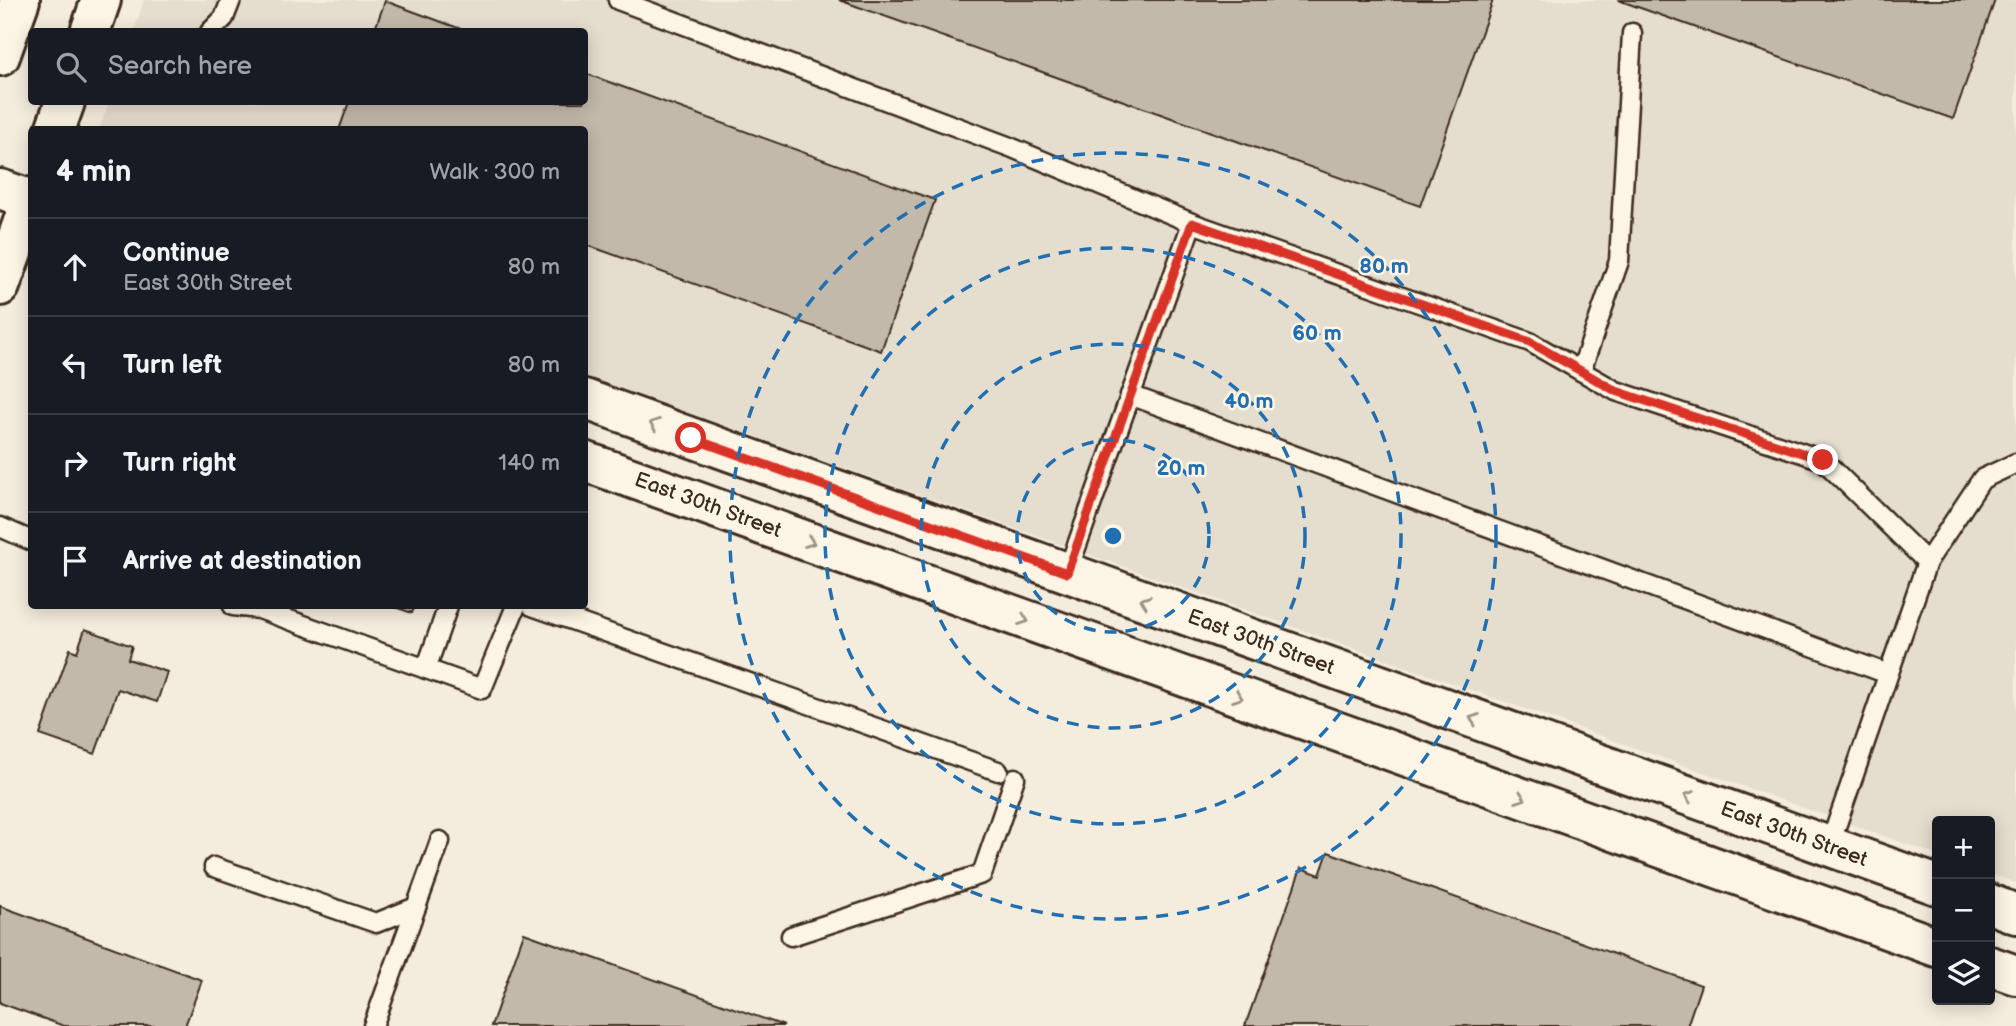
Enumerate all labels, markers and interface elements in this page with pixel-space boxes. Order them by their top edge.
search box [28,28,588,105]
icon: search [52,48,90,86]
text: Search here [108,51,252,82]
text: 4 min [56,154,131,190]
text: Walk · 300 m [429,158,560,186]
text: Continue [123,238,230,269]
icon: ahead [56,248,94,286]
text: 80 m [508,253,560,281]
text: 80 m [1359,254,1409,279]
text: East 30th Street [123,269,292,297]
text: 60 m [1292,321,1342,346]
icon: left [56,346,94,384]
text: Turn left [123,350,222,381]
text: 80 m [508,351,560,379]
text: 40 m [1224,389,1274,414]
one-way arrow [649,418,661,432]
route start [675,422,706,453]
icon: right [56,444,94,482]
route end [1807,444,1838,475]
text: Turn right [123,448,236,479]
text: 140 m [498,449,560,477]
text: 20 m [1157,456,1205,481]
street label: East 30th Street [631,467,785,543]
centre of rings [1101,524,1125,548]
one-way arrow [804,534,816,548]
icon: arrive [56,542,94,580]
text: Arrive at destination [123,546,362,577]
one-way arrow [1140,595,1152,609]
street label: East 30th Street [1184,604,1338,680]
one-way arrow [1017,612,1029,626]
one-way arrow [1231,689,1244,703]
one-way arrow [1469,713,1481,727]
one-way arrow [1515,790,1527,804]
one-way arrow [1683,790,1695,804]
street label: East 30th Street [1717,796,1871,872]
map controls [1932,816,1995,1005]
button: + [1932,816,1995,879]
button: − [1932,879,1995,942]
button: layers [1932,942,1995,1005]

